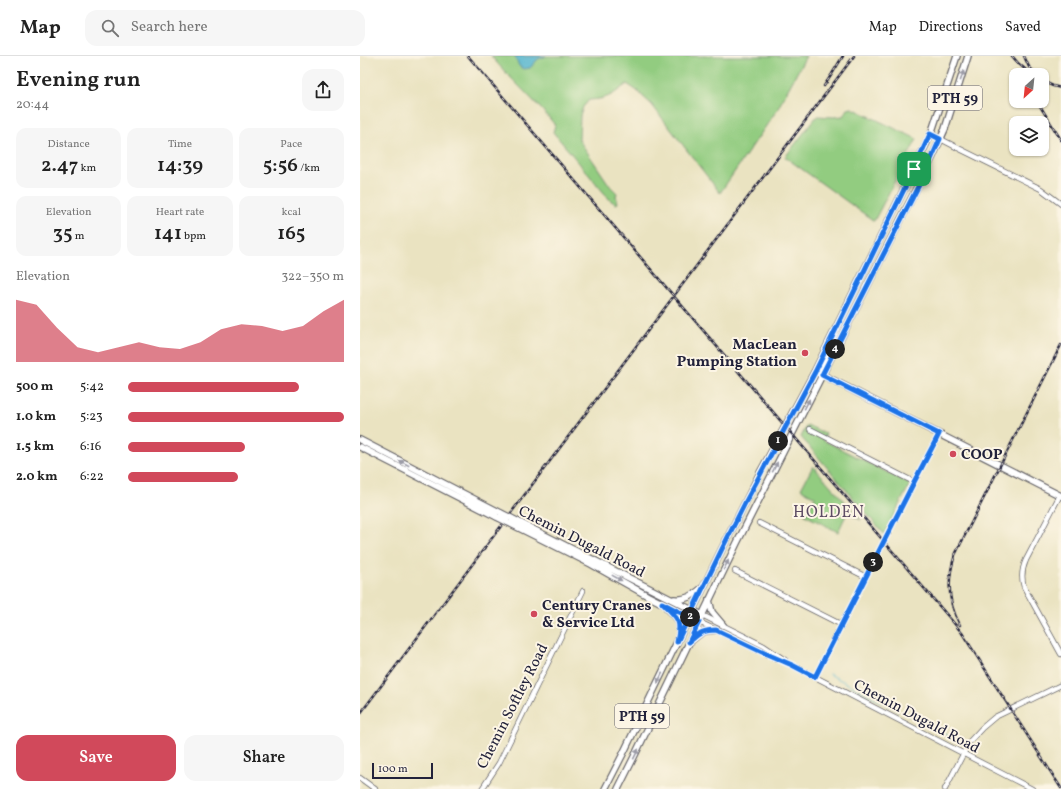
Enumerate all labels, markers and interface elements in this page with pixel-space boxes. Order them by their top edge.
search box [85,10,365,46]
text: Map [20,15,61,41]
icon: search [99,17,121,39]
text: Search here [131,17,208,38]
text: Map [869,18,897,37]
text: Directions [919,18,983,37]
text: Saved [1005,18,1041,37]
text: Evening run [16,65,141,96]
north arrow [1009,68,1049,108]
map controls [1009,68,1049,156]
button: share [302,69,344,111]
one-way arrow [959,69,965,81]
road number: PTH 59 [928,86,982,110]
text: 20:44 [16,96,49,114]
button: layers [1009,116,1049,156]
text: Distance [48,137,90,152]
text: Time [168,137,192,152]
text: Pace [280,137,302,152]
text: 2.47 [41,152,78,180]
text: 14:39 [157,152,203,180]
text: 5:56 [263,152,298,180]
pin [897,152,931,186]
icon: arrive [903,158,925,180]
text: km [78,161,96,176]
text: /km [298,161,320,176]
text: Elevation [46,205,92,220]
text: Heart rate [156,205,204,220]
text: kcal [282,205,301,220]
text: 35 [53,220,73,248]
text: 141 [154,220,182,248]
text: 165 [277,220,305,248]
text: m [73,229,85,244]
text: bpm [182,229,206,244]
text: Elevation [16,268,70,286]
text: 322–350 m [281,268,344,286]
place label: MacLean Pumping Station [677,335,797,373]
pin: 4 [825,339,845,359]
text: 4 [832,341,838,356]
marker: MacLean Pumping Station [800,348,810,358]
text: 500 m [16,378,53,396]
text: 5:42 [80,378,104,396]
one-way arrow [804,399,810,410]
text: 1.0 km [16,408,56,426]
text: 5:23 [80,408,103,426]
pin: 1 [768,431,788,451]
text: 1 [776,433,780,448]
text: 1.5 km [16,438,54,456]
text: 6:16 [80,438,101,456]
place label: COOP [961,445,1003,466]
marker: COOP [948,449,958,459]
one-way arrow [398,460,410,466]
one-way arrow [772,461,778,473]
text: 2.0 km [16,468,58,486]
text: 6:22 [80,468,104,486]
street label: Chemin Dugald Road [514,501,648,583]
district label: HOLDEN [793,502,865,524]
pin: 3 [863,552,883,572]
text: 3 [870,554,876,569]
one-way arrow [723,559,729,571]
one-way arrow [611,575,622,582]
place label: Century Cranes & Service Ltd [542,596,651,634]
pin: 2 [680,607,700,627]
marker: Century Cranes & Service Ltd [529,609,539,619]
text: 2 [687,609,693,624]
street label: Chemin Softley Road [473,640,554,773]
one-way arrow [657,672,663,683]
street label: Chemin Dugald Road [850,675,983,759]
road number: PTH 59 [615,704,669,728]
button: Save [16,735,176,781]
button: Share [184,735,344,781]
one-way arrow [633,749,639,760]
scale bar [372,761,433,780]
text: 100 m [378,762,408,777]

